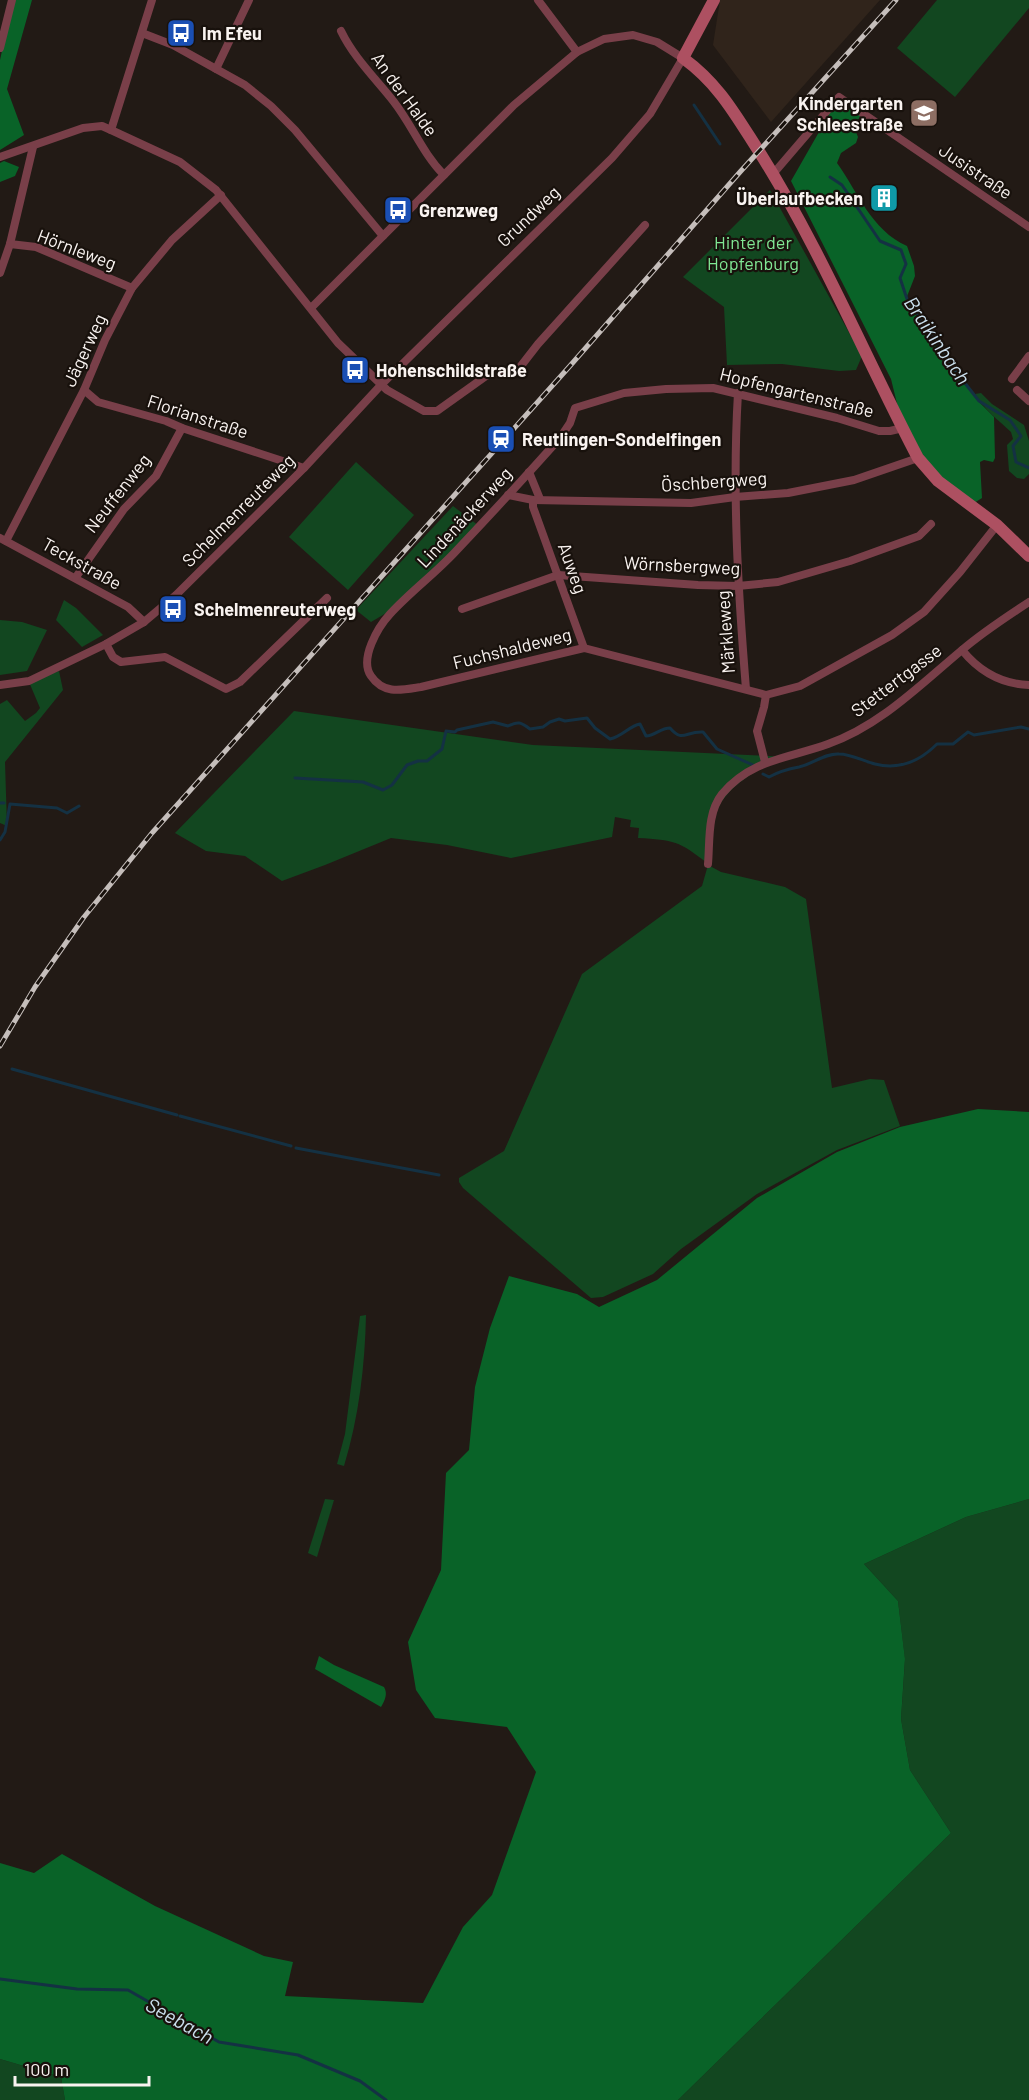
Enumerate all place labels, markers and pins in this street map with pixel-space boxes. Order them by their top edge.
bus stop icon: Im Efeu [165,17,197,49]
place label: Im Efeu [202,22,262,44]
place label: Kindergarten Schleestraße [797,92,903,135]
school or university icon: Kindergarten Schleestraße [908,97,940,129]
building icon: Überlaufbecken [868,182,900,214]
place label: Überlaufbecken [736,187,863,209]
bus stop icon: Grenzweg [382,194,414,226]
place label: Grenzweg [419,199,498,221]
bus stop icon: Hohenschildstraße [339,354,371,386]
place label: Hohenschildstraße [376,359,527,381]
station icon: Reutlingen-Sondelfingen [485,423,517,455]
place label: Reutlingen-Sondelfingen [522,428,721,450]
bus stop icon: Schelmenreuterweg [157,593,189,625]
place label: Schelmenreuterweg [194,598,356,620]

